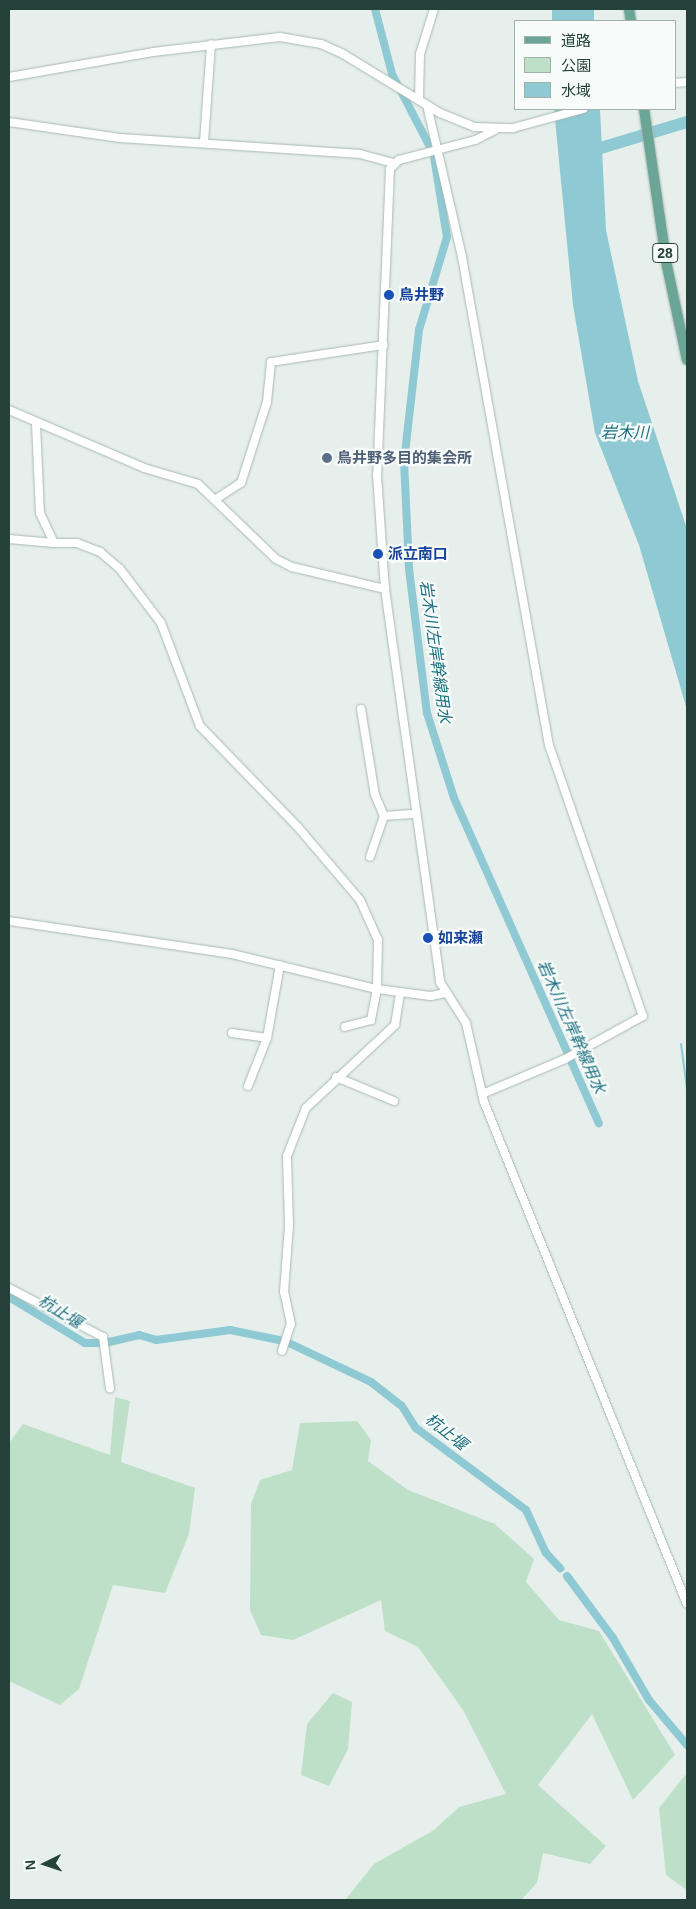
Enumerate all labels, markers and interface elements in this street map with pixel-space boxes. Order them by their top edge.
legend [514,20,676,110]
text: 道路 [561,32,591,49]
text: 公園 [561,57,591,74]
text: 水域 [561,82,591,99]
road number: 28 [651,242,679,264]
place label: 鳥井野 [399,286,444,304]
marker: 鳥井野 [383,289,395,301]
water label: 岩木川 [601,423,649,443]
place label: 鳥井野多目的集会所 [337,449,472,467]
marker: 鳥井野多目的集会所 [321,452,333,464]
place label: 派立南口 [388,545,448,563]
marker: 派立南口 [372,548,384,560]
water label: 岩木川左岸幹線用水 [415,579,455,725]
place label: 如来瀬 [438,929,483,947]
marker: 如来瀬 [422,932,434,944]
water label: 岩木川左岸幹線用水 [533,957,609,1097]
water label: 杭止堰 [35,1291,85,1333]
water label: 杭止堰 [421,1409,471,1455]
north arrow [20,1839,70,1889]
text: N [22,1859,38,1871]

